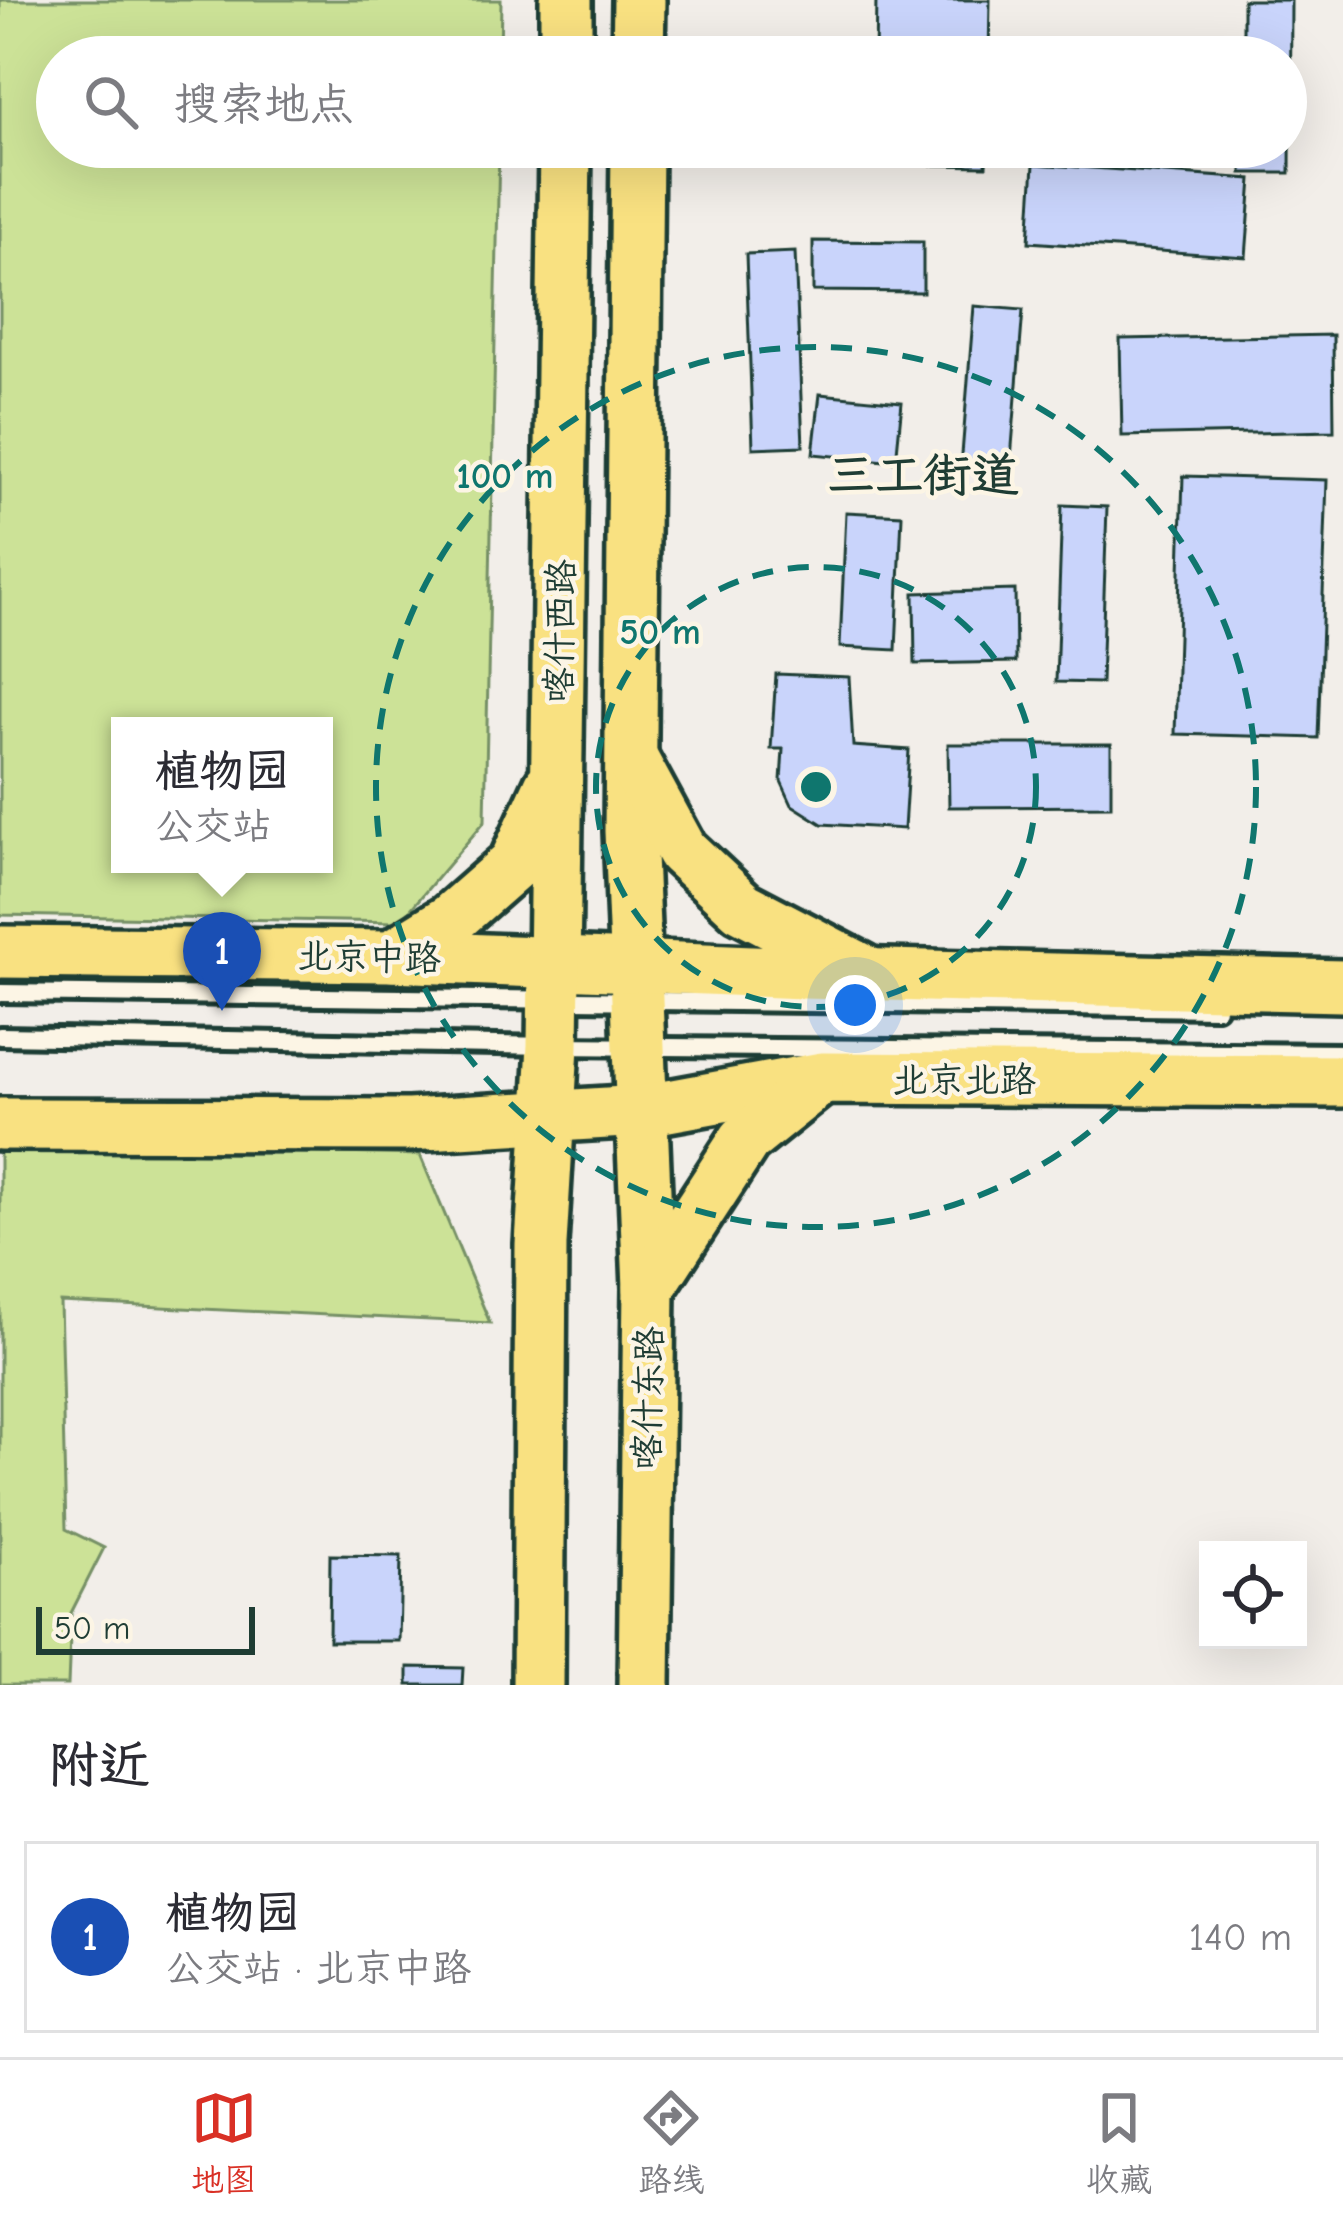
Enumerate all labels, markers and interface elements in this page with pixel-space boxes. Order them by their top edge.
search box [36,36,1307,168]
icon: search [78,69,144,135]
text: 搜索地点 [174,78,354,130]
district label: 三工街道 [827,448,1019,503]
text: 100 m [457,456,553,497]
street label: 喀什西路 [539,559,582,703]
text: 50 m [619,612,701,653]
popup [111,717,333,873]
text: 植物园 [154,745,290,797]
centre of rings [795,766,837,808]
text: 公交站 [154,804,272,849]
pin: 1 [183,912,261,1011]
street label: 北京中路 [297,936,441,979]
your location [825,975,885,1035]
street label: 北京北路 [892,1060,1036,1101]
street label: 喀什东路 [627,1326,670,1470]
map controls [1199,1541,1307,1649]
button: locate [1199,1541,1307,1649]
scale bar [36,1601,255,1654]
text: 50 m [54,1609,130,1647]
text: 附近 [48,1736,150,1795]
text: 植物园 [165,1887,300,1939]
text: 1 [82,1915,98,1960]
text: 140 m [1189,1915,1292,1960]
text: 公交站 · 北京中路 [165,1946,471,1991]
tab: 地图 [191,2085,257,2200]
tab: 路线 [638,2085,704,2200]
tab: 收藏 [1086,2085,1152,2200]

